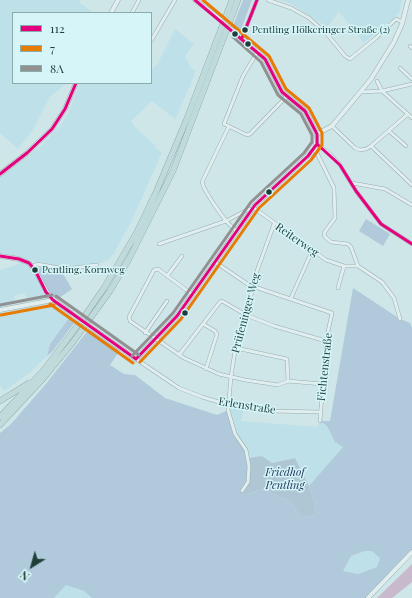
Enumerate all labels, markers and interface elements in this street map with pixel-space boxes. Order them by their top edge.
legend [12,12,152,84]
text: 112 [50,20,65,36]
place label: Pentling Hölkeringer Straße (2) [252,24,390,36]
marker: Pentling Hölkeringer Straße (2) [240,25,250,35]
unlabelled marker [230,29,240,39]
unlabelled marker [243,39,253,49]
text: 7 [50,40,55,56]
text: 8A [50,60,64,76]
unlabelled marker [264,187,274,197]
street label: Reiterweg [273,220,321,260]
place label: Pentling, Kornweg [42,264,125,276]
marker: Pentling, Kornweg [30,265,40,275]
street label: Prüfeninger Weg [229,271,263,355]
unlabelled marker [180,308,190,318]
street label: Fichtenstraße [315,332,335,402]
street label: Erlenstraße [217,395,277,417]
park label: Friedhof Pentling [265,466,305,492]
north arrow [12,546,52,586]
text: N [17,568,32,584]

